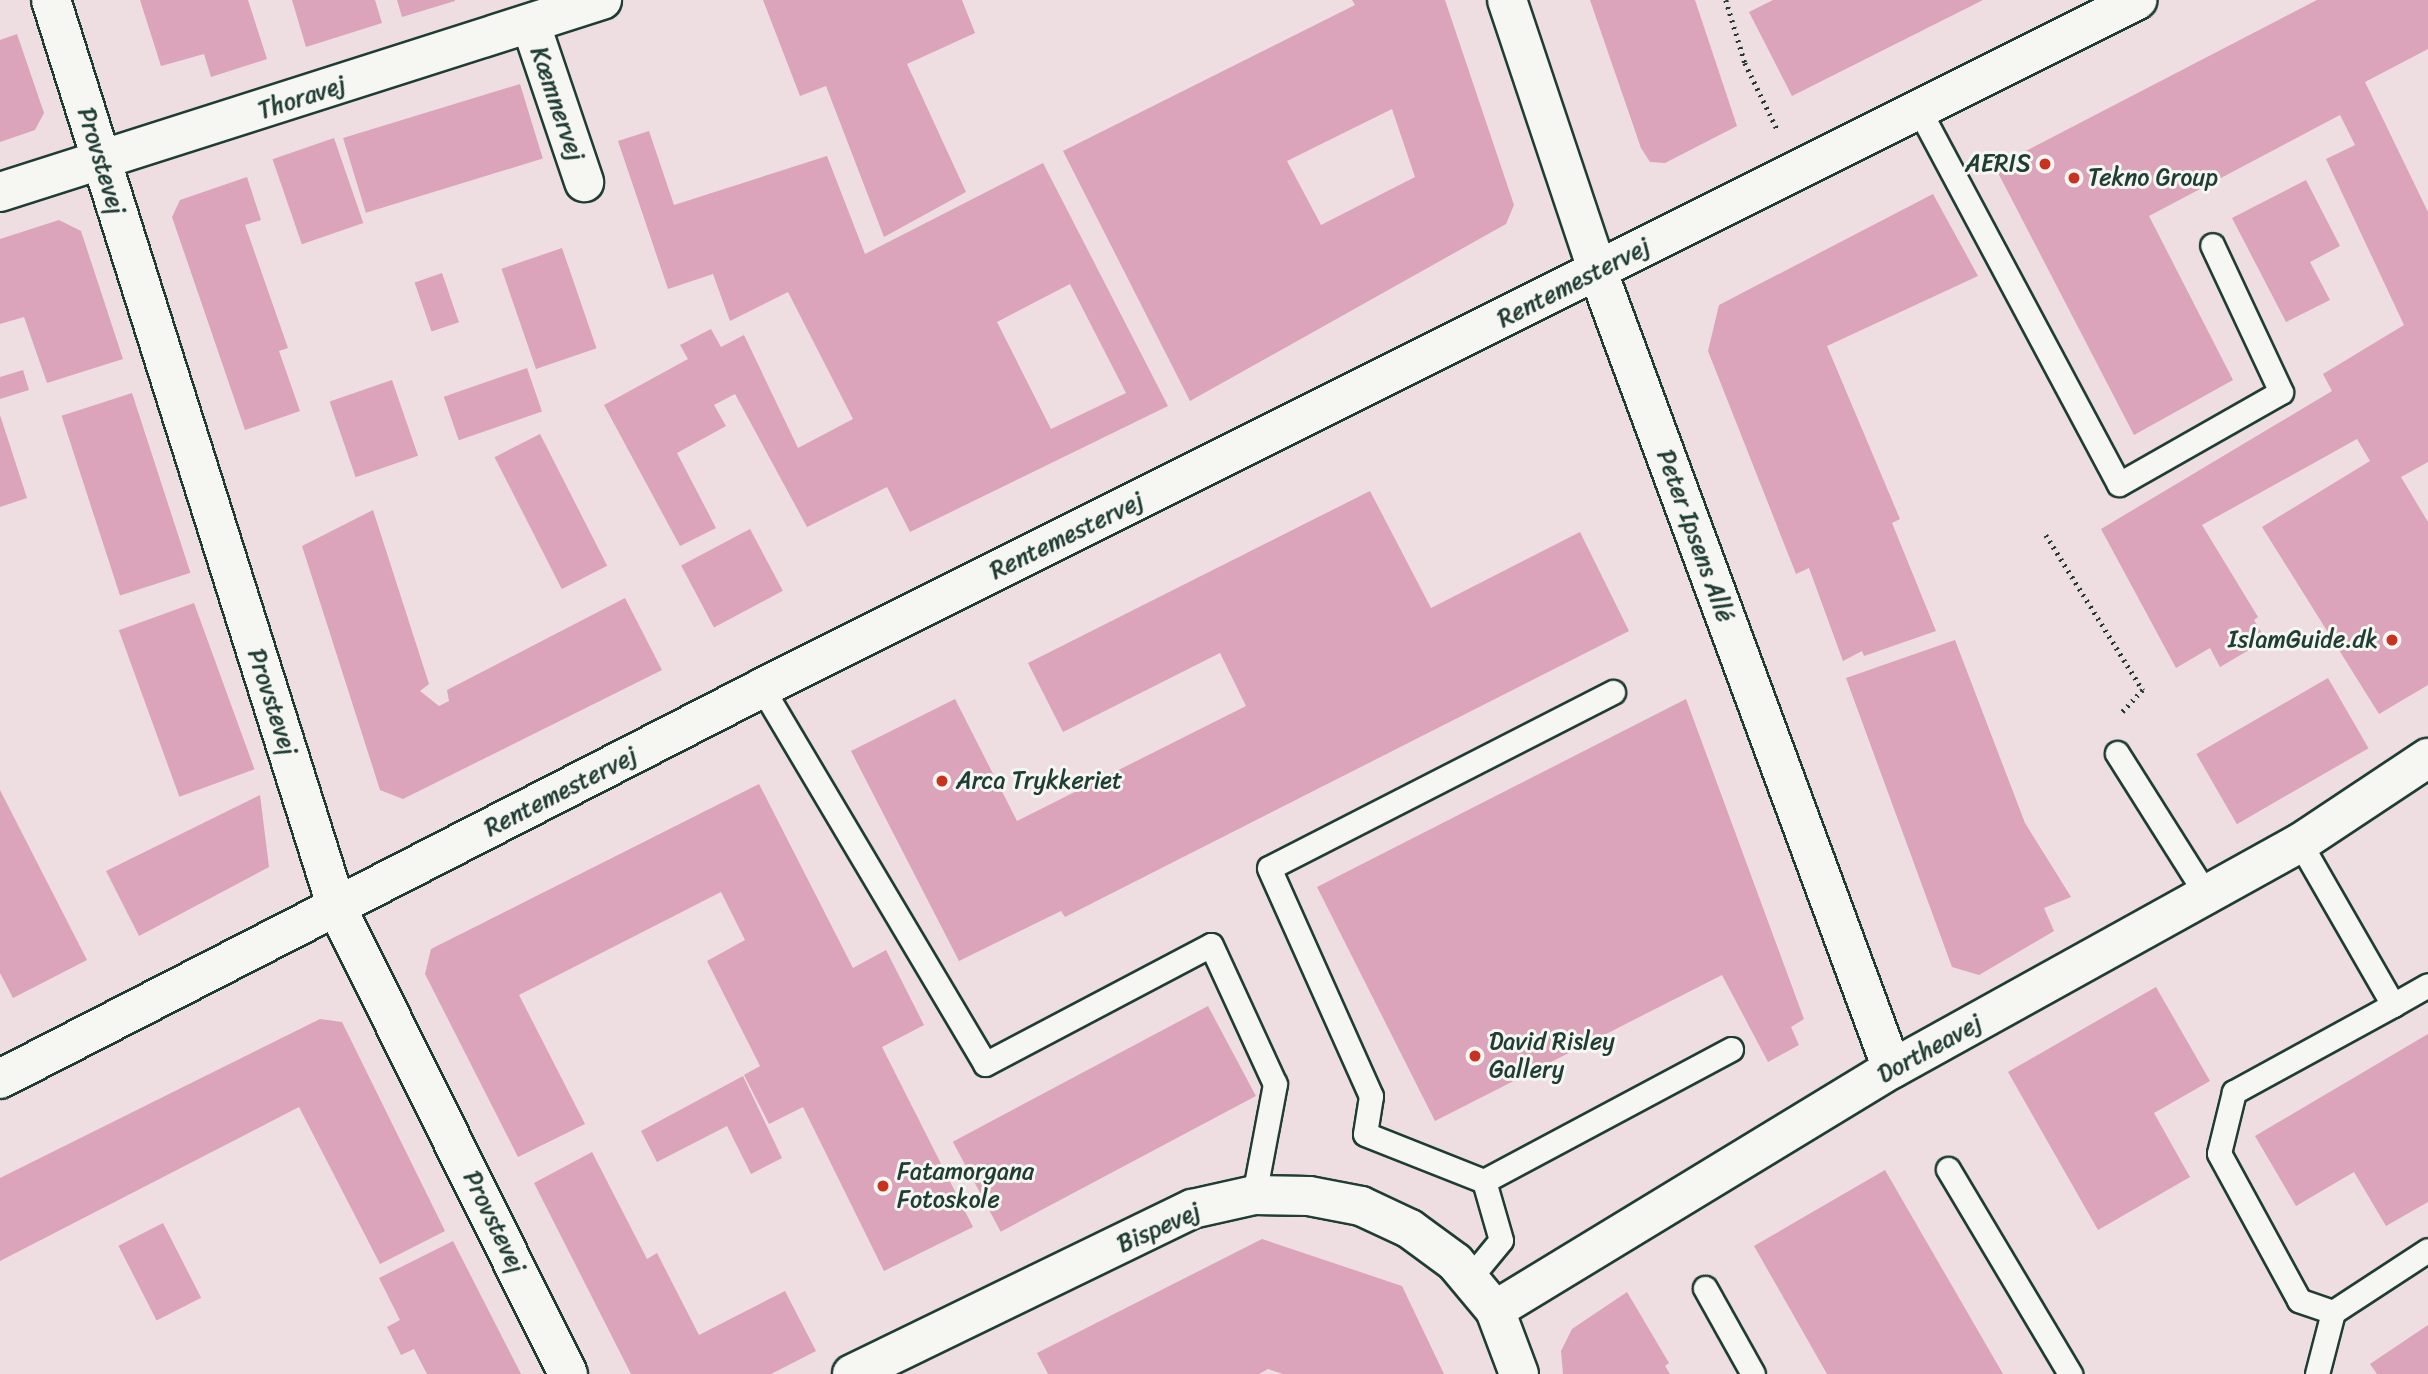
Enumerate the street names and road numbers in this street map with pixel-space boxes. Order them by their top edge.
street label: Kæmnervej [524,43,590,165]
street label: Thoravej [255,70,349,126]
street label: Provstevej [71,104,131,218]
street label: Rentemestervej [1493,232,1655,334]
street label: Peter Ipsens Allé [1650,445,1740,627]
street label: Rentemestervej [985,486,1149,586]
street label: Provstevej [241,645,303,759]
street label: Rentemestervej [480,741,642,843]
street label: Dortheavej [1873,1008,1987,1090]
street label: Provstevej [457,1166,531,1278]
street label: Bispevej [1113,1197,1205,1259]

